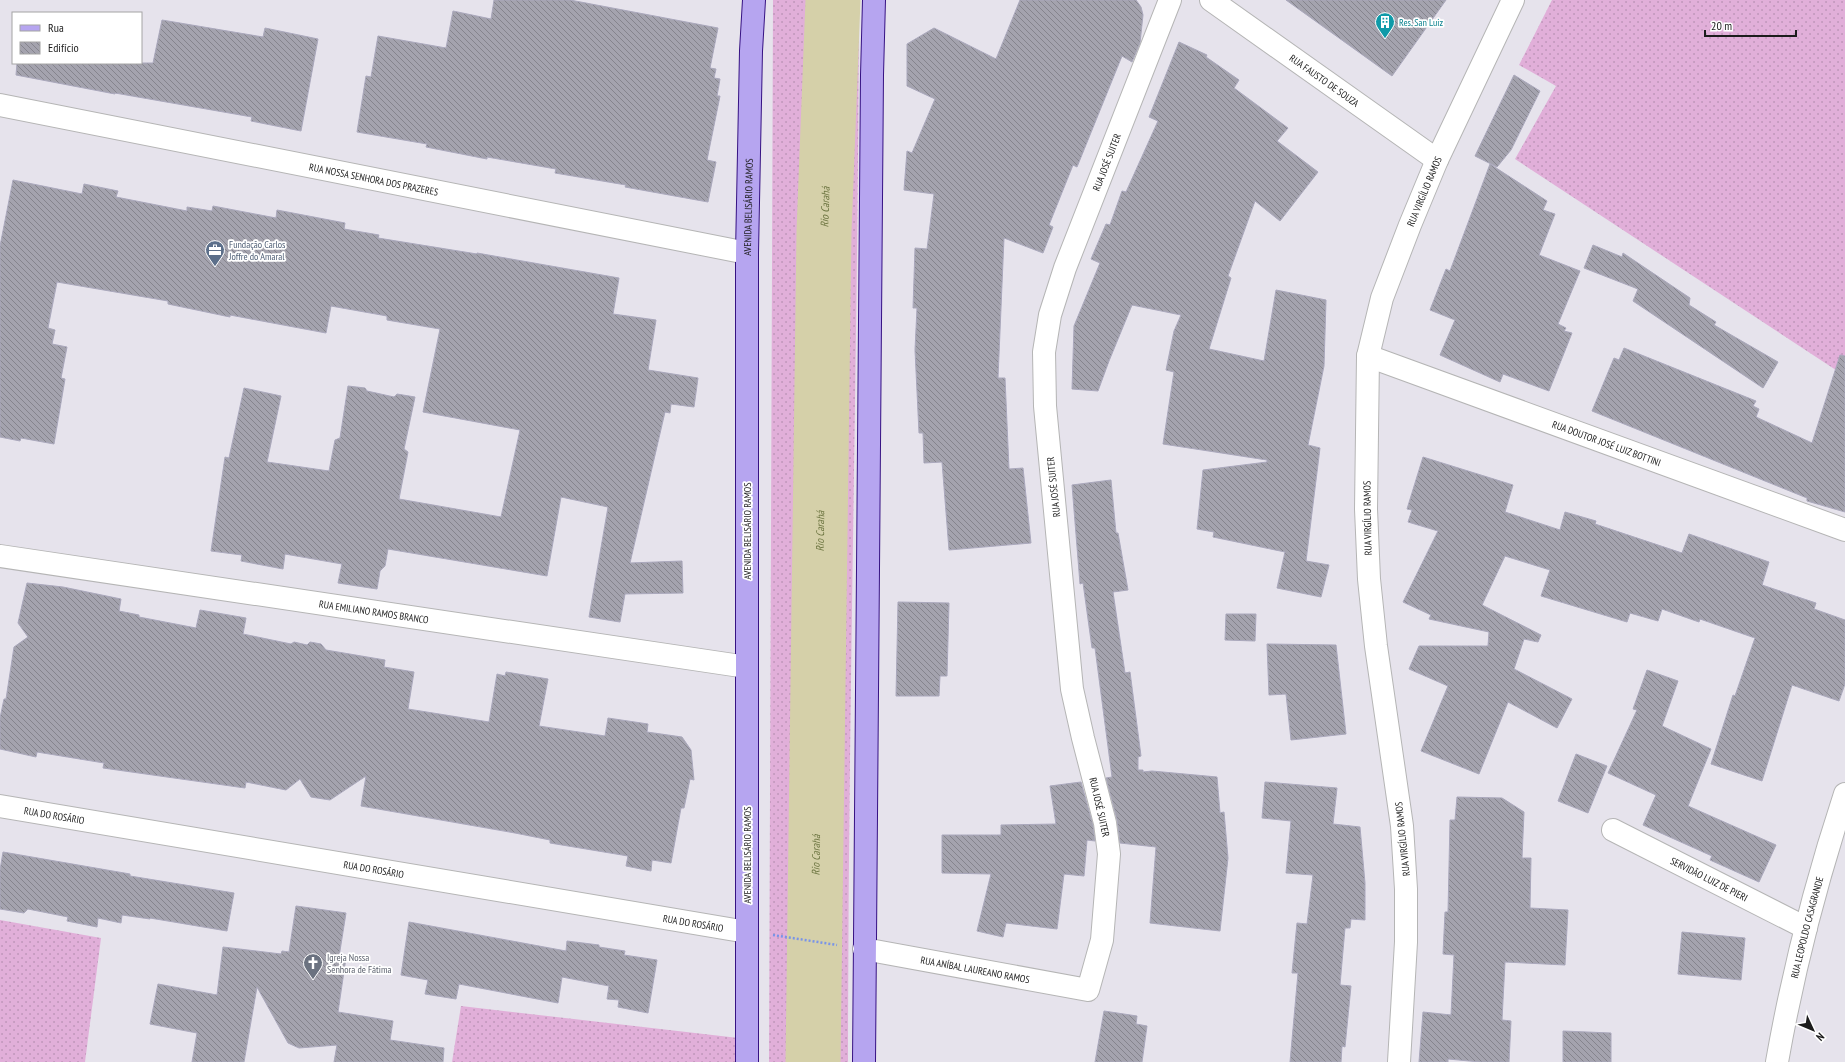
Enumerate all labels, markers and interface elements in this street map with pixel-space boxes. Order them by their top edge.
building icon: Res. San Luiz [1374,11,1396,39]
legend [12,12,142,64]
scale bar [1705,12,1796,38]
place label: Res. San Luiz [1399,16,1443,29]
text: 20 m [1711,18,1732,33]
text: Rua [48,20,64,35]
text: Edifício [48,40,79,55]
street label: RUA FAUSTO DE SOUZA [1287,52,1362,110]
street label: RUA JOSÉ SUITER [1090,132,1124,193]
street label: RUA VIRGÍLIO RAMOS [1404,154,1445,228]
street label: AVENIDA BELISÁRIO RAMOS [741,158,756,256]
street label: RUA NOSSA SENHORA DOS PRAZERES [308,160,439,199]
water label: Rio Carahá [817,186,833,228]
place label: Fundação Carlos Joffre do Amaral [228,238,286,263]
office icon: Fundação Carlos Joffre do Amaral [204,239,226,267]
street label: RUA DOUTOR JOSÉ LUIZ BOTTINI [1550,418,1663,469]
street label: RUA JOSÉ SUITER [1044,456,1063,518]
street label: RUA VIRGÍLIO RAMOS [1360,481,1375,555]
street label: AVENIDA BELISÁRIO RAMOS [741,482,754,580]
water label: Rio Carahá [813,510,827,552]
street label: RUA EMILIANO RAMOS BRANCO [318,597,430,627]
street label: RUA JOSÉ SUITER [1086,776,1113,838]
street label: RUA VIRGÍLIO RAMOS [1392,801,1413,877]
street label: RUA DO ROSÁRIO [23,804,86,827]
street label: AVENIDA BELISÁRIO RAMOS [741,806,754,904]
water label: Rio Carahá [808,834,823,875]
street label: SERVIDÃO LUIZ DE PIERI [1668,854,1750,904]
street label: RUA DO ROSÁRIO [342,858,405,881]
street label: RUA LEOPOLDO CASAGRANDE [1788,875,1826,979]
street label: RUA DO ROSÁRIO [662,912,725,935]
place label: Igreja Nossa Senhora de Fátima [327,951,392,976]
church icon: Igreja Nossa Senhora de Fátima [302,952,324,980]
street label: RUA ANÍBAL LAUREANO RAMOS [919,953,1031,986]
north arrow [1793,1010,1833,1050]
text: N [1813,1030,1827,1044]

